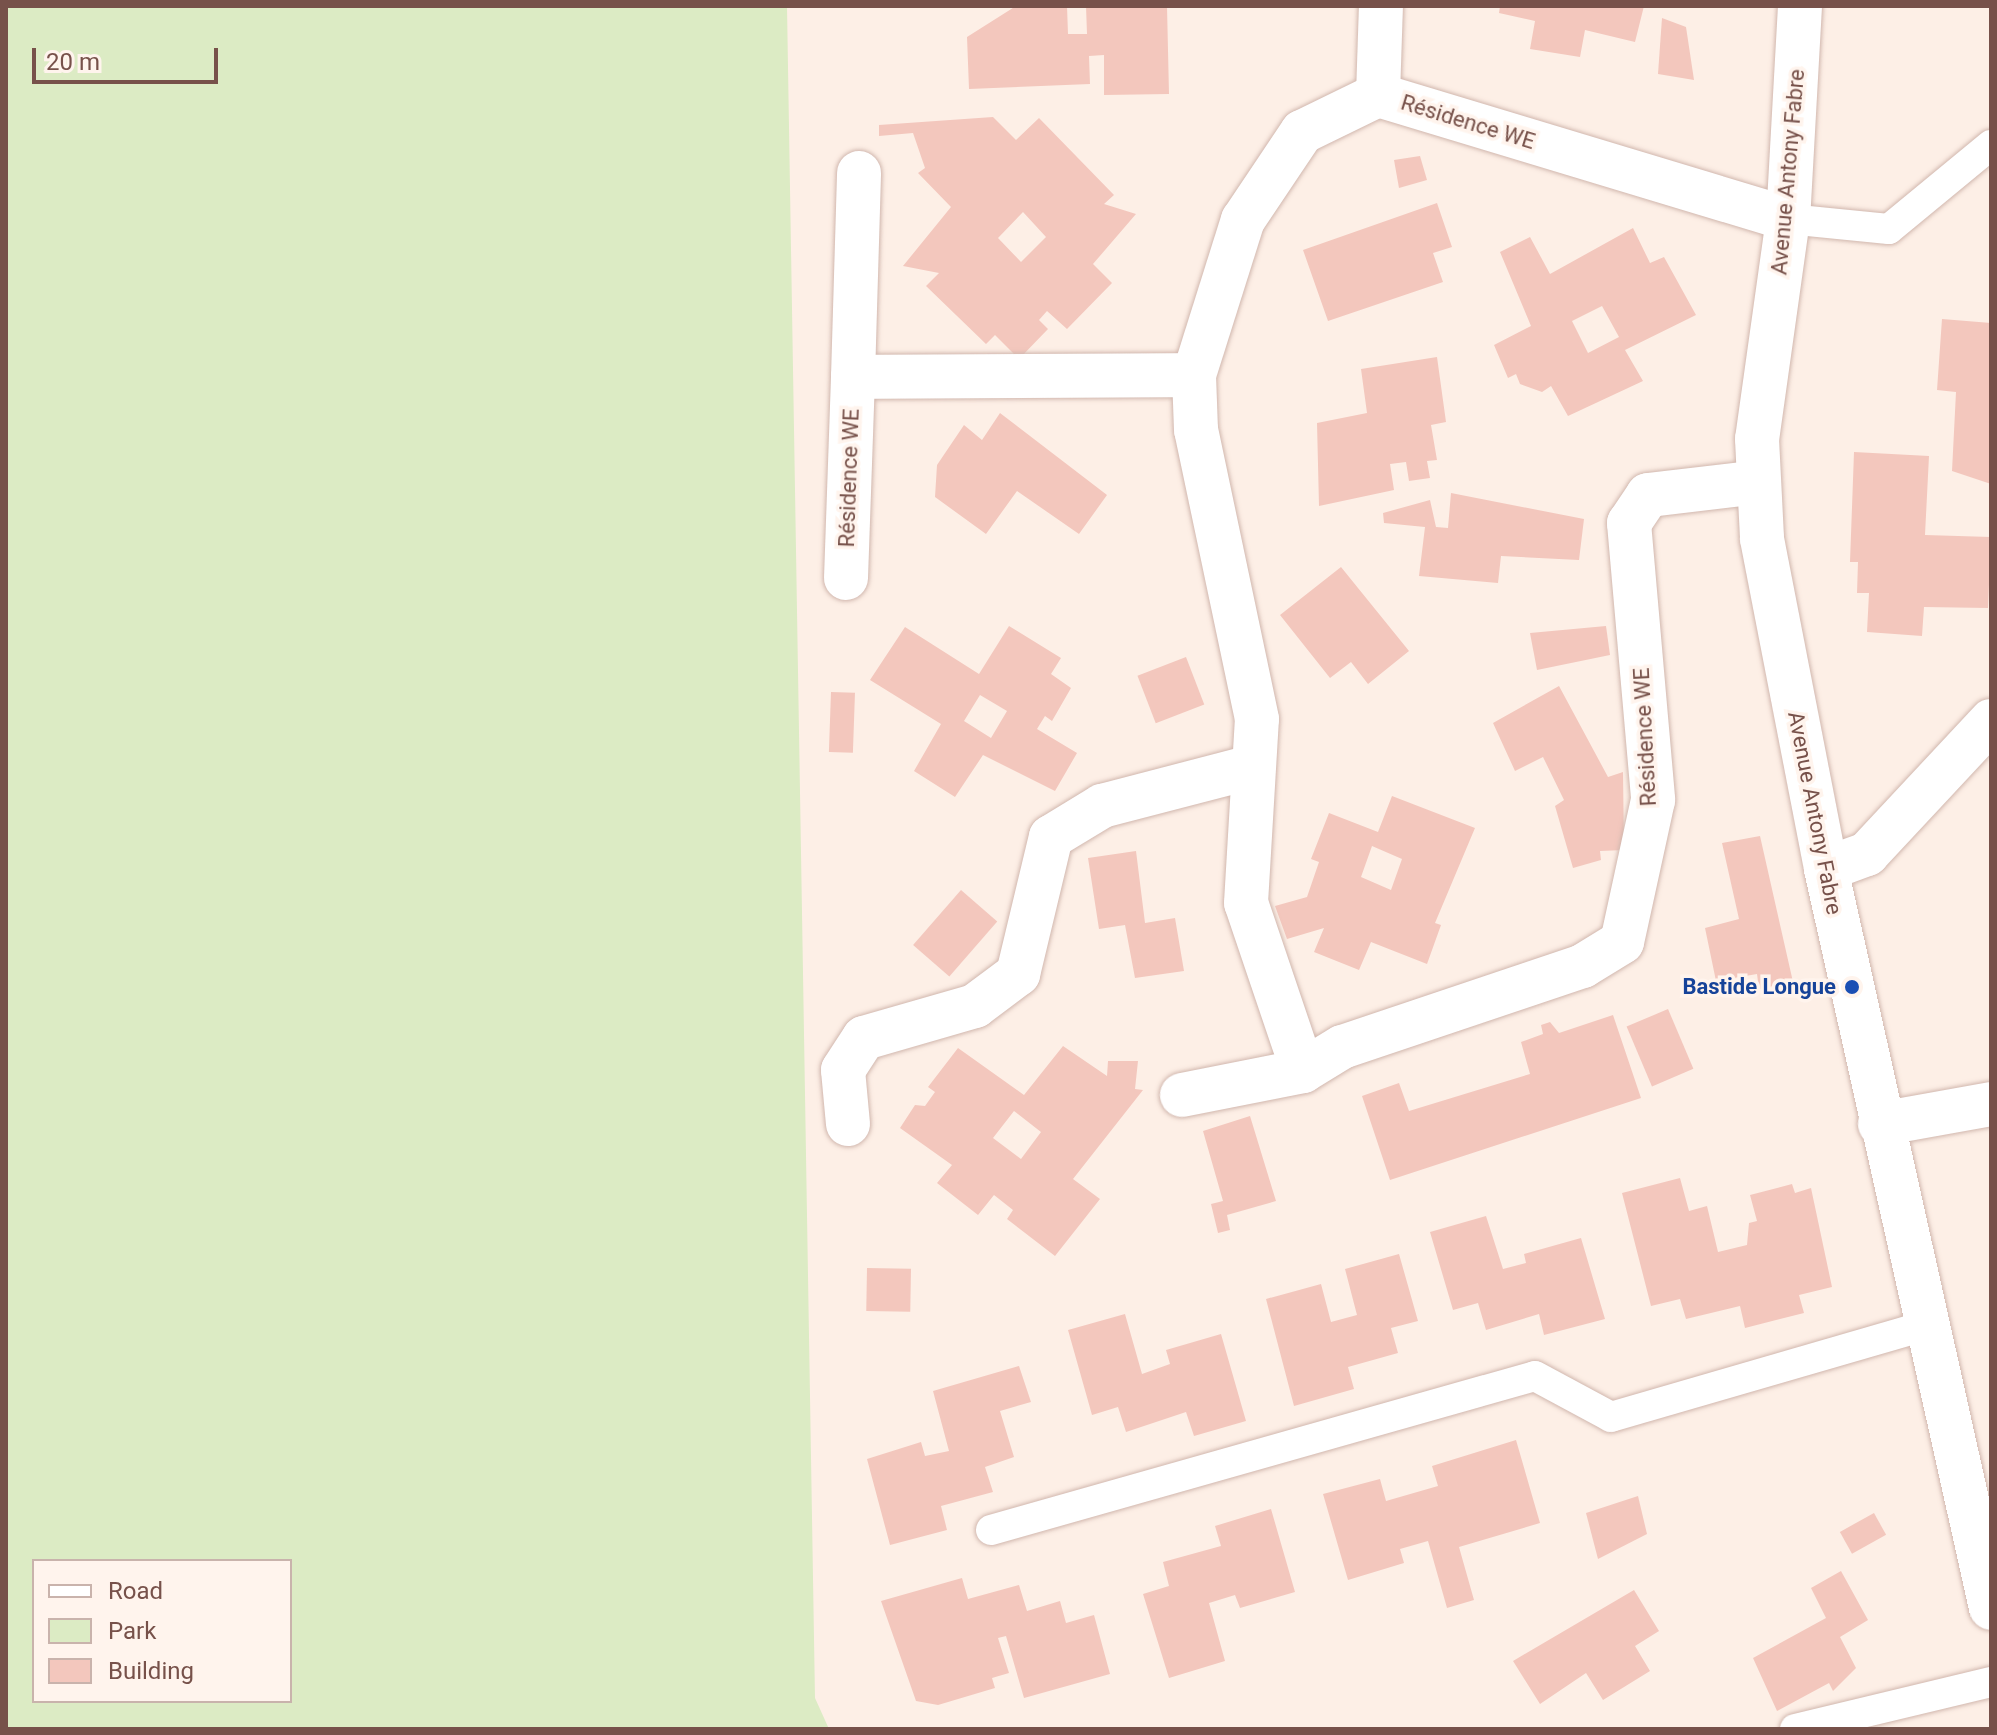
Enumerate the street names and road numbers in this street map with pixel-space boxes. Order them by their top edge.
street label: Avenue Antony Fabre [1766,68,1810,276]
street label: Résidence WE [1398,89,1538,155]
street label: Résidence WE [833,408,865,548]
street label: Résidence WE [1628,667,1662,807]
street label: Avenue Antony Fabre [1782,709,1848,917]

